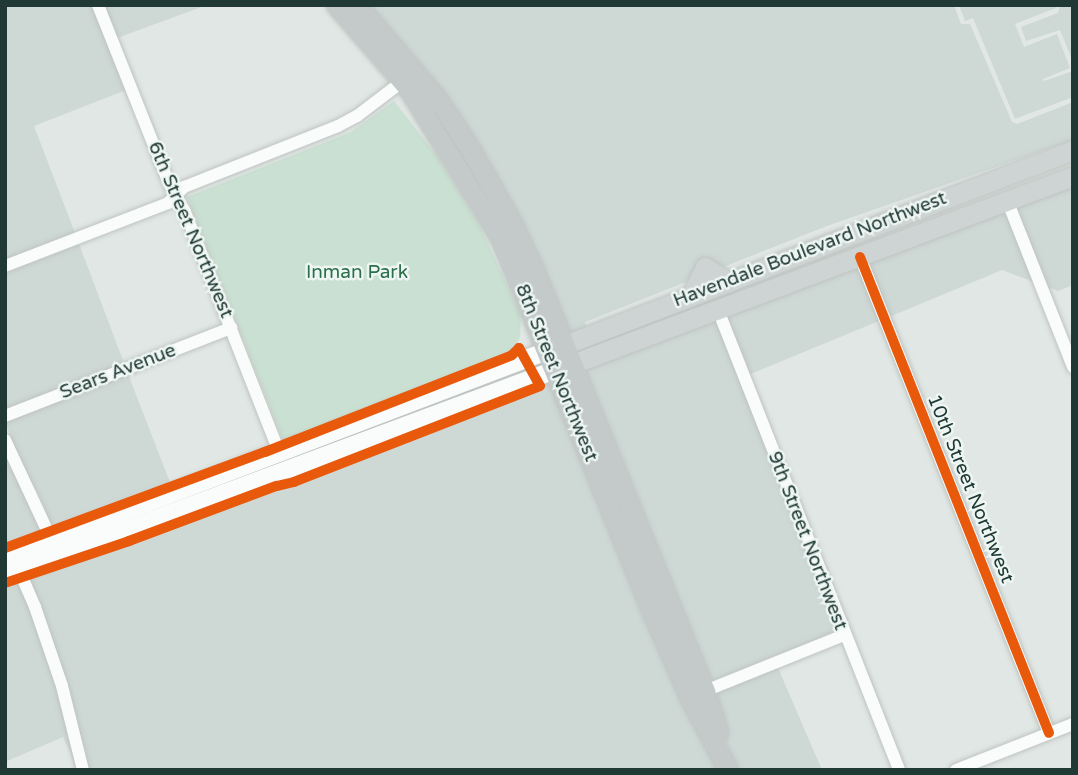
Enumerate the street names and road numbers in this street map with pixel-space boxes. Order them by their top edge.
street label: 6th Street Northwest [143,138,237,322]
street label: Havendale Boulevard Northwest [670,187,950,313]
street label: 8th Street Northwest [510,281,602,465]
street label: Sears Avenue [57,339,179,405]
street label: 10th Street Northwest [922,391,1018,587]
street label: 9th Street Northwest [762,449,852,633]

